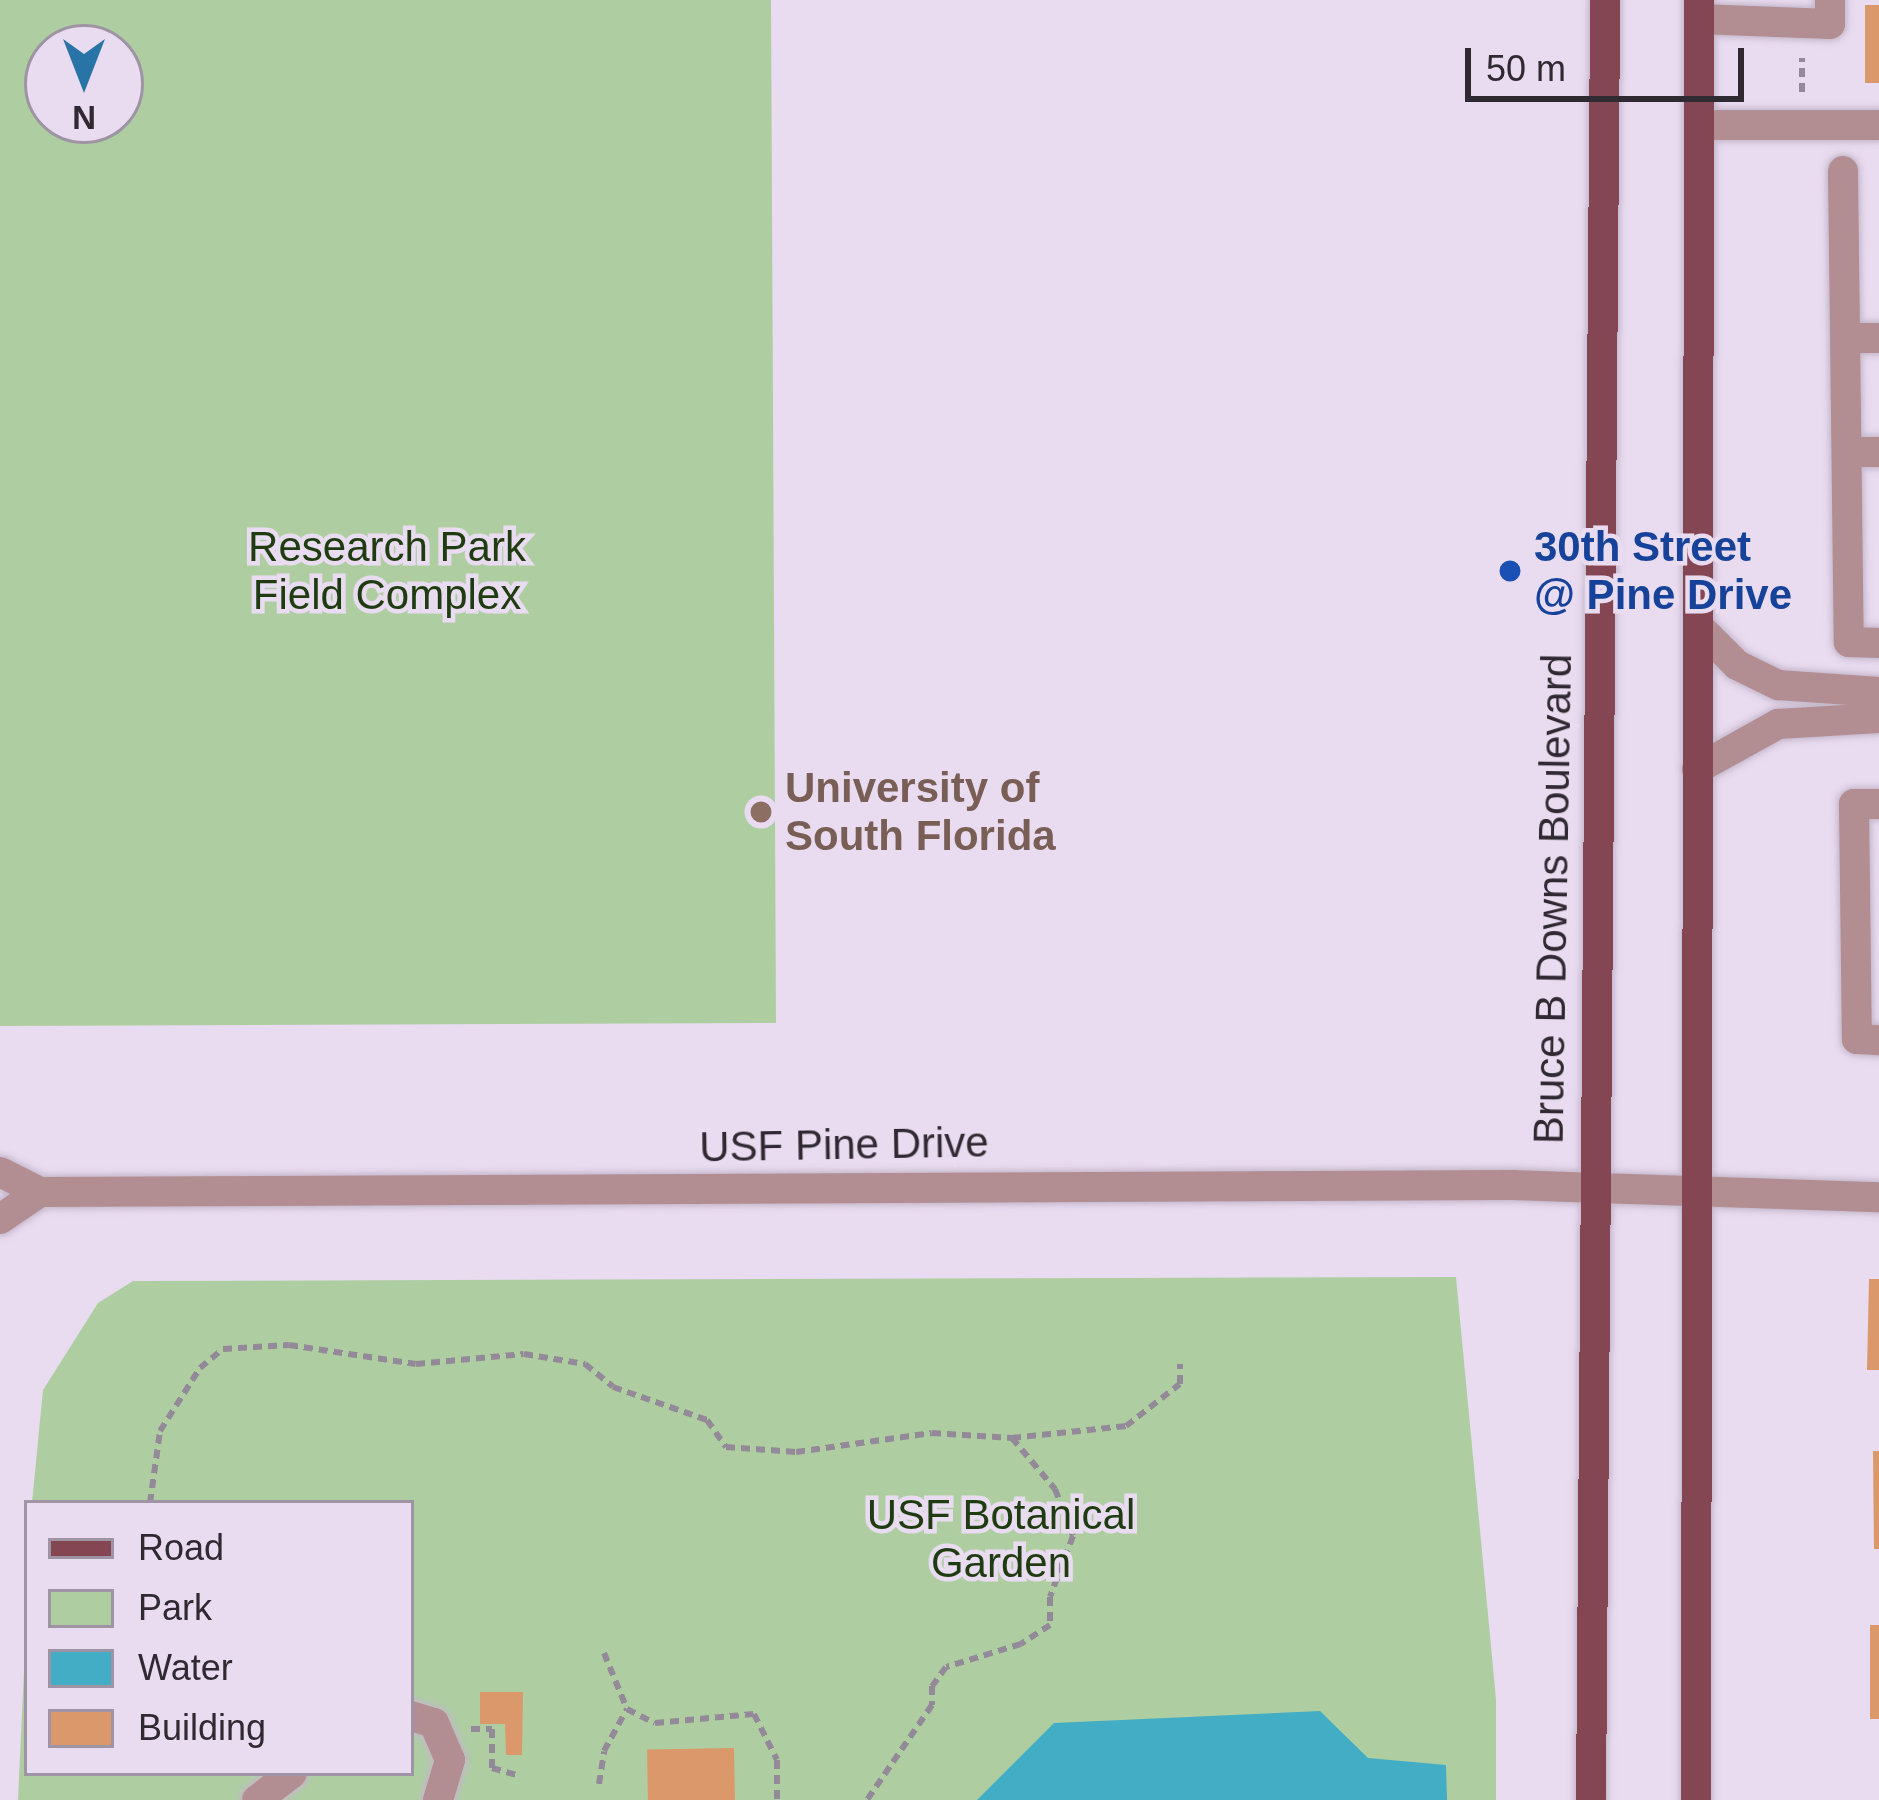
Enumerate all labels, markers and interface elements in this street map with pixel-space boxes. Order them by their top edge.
north arrow [24,24,144,144]
scale bar [1471,24,1750,98]
text: 50 m [1486,48,1566,89]
text: N [72,99,96,136]
park label: Research Park Field Complex [248,522,526,620]
place label: 30th Street @ Pine Drive [1534,522,1792,620]
marker: 30th Street @ Pine Drive [1497,558,1523,584]
street label: Bruce B Downs Boulevard [1524,653,1582,1145]
place label: University of South Florida [785,763,1056,862]
marker: University of South Florida [748,799,774,825]
street label: USF Pine Drive [699,1117,989,1173]
park label: USF Botanical Garden [867,1490,1135,1588]
legend [24,1500,414,1776]
text: Road [138,1527,224,1568]
text: Park [138,1587,212,1628]
text: Water [138,1647,233,1688]
text: Building [138,1707,266,1748]

